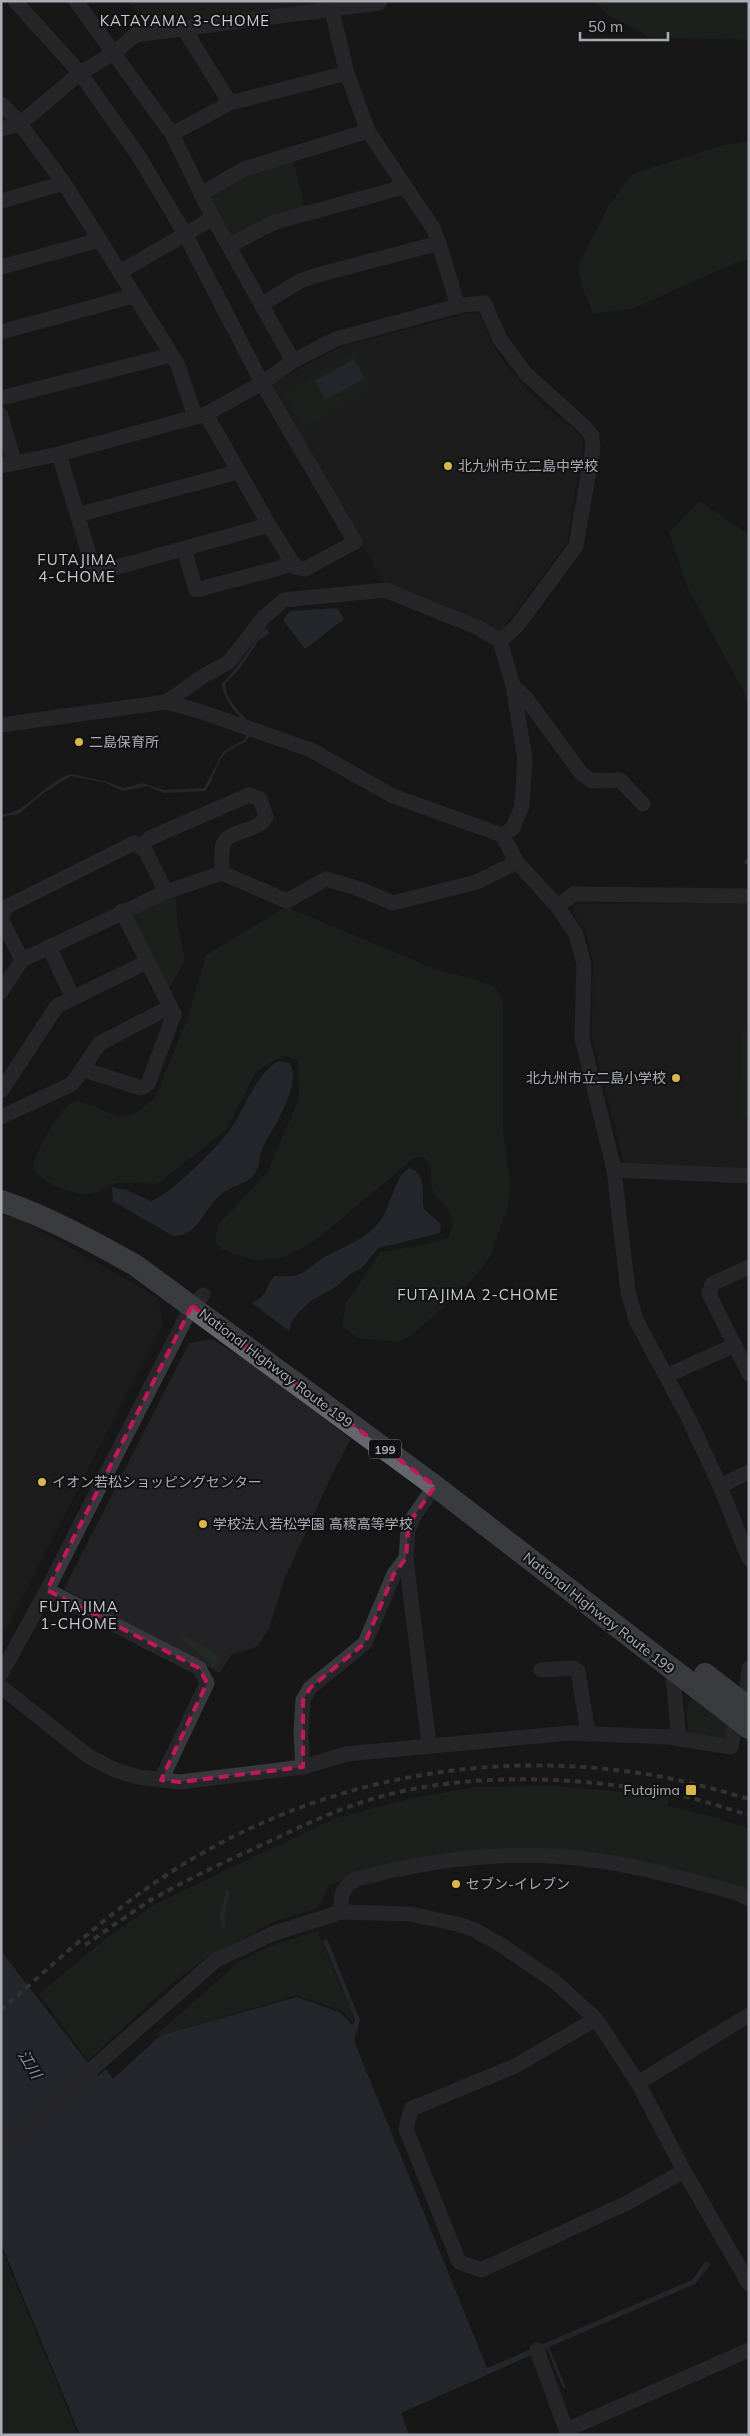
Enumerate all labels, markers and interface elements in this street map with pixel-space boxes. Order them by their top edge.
scale bar [580,10,668,42]
district label: KATAYAMA 3-CHOME [100,11,270,30]
text: 50 m [588,17,623,36]
place label: 北九州市立二島中学校 [458,457,598,475]
marker: 北九州市立二島中学校 [442,460,454,472]
district label: FUTAJIMA 4-CHOME [37,550,117,586]
place label: 二島保育所 [89,733,159,751]
marker: 二島保育所 [73,736,85,748]
place label: 北九州市立二島小学校 [526,1069,666,1087]
marker: 北九州市立二島小学校 [670,1072,682,1084]
district label: FUTAJIMA 2-CHOME [397,1285,559,1304]
street label: National Highway Route 199 [196,1304,356,1432]
road number: 199 [369,1440,401,1458]
place label: イオン若松ショッピングセンター [52,1473,262,1491]
marker: イオン若松ショッピングセンター [36,1476,48,1488]
place label: 学校法人若松学園 高稜高等学校 [213,1515,413,1533]
marker: 学校法人若松学園 高稜高等学校 [197,1518,209,1530]
street label: National Highway Route 199 [520,1548,678,1678]
district label: FUTAJIMA 1-CHOME [39,1597,119,1633]
place label: Futajima [624,1781,680,1799]
marker: Futajima [684,1783,698,1797]
place label: セブン-イレブン [466,1875,570,1893]
marker: セブン-イレブン [450,1878,462,1890]
water label: 江川 [14,2046,47,2083]

